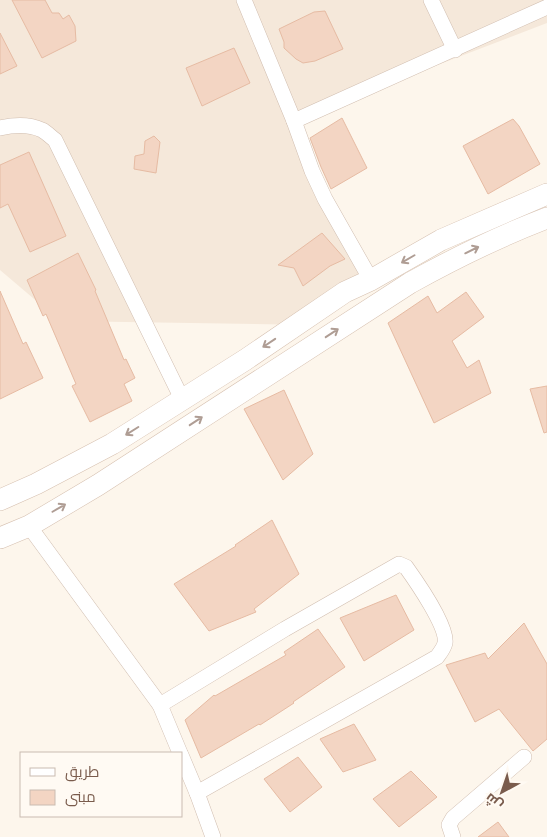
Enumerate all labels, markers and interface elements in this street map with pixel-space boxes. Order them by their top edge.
one-way arrow [464,245,479,254]
one-way arrow [401,255,416,264]
one-way arrow [325,327,339,337]
one-way arrow [263,338,277,348]
one-way arrow [189,416,203,426]
one-way arrow [126,426,140,436]
one-way arrow [51,503,65,513]
legend [20,752,182,817]
text: طريق [65,763,99,782]
north arrow [477,767,527,817]
text: مبنى [65,788,96,807]
text: ش [482,789,506,814]

